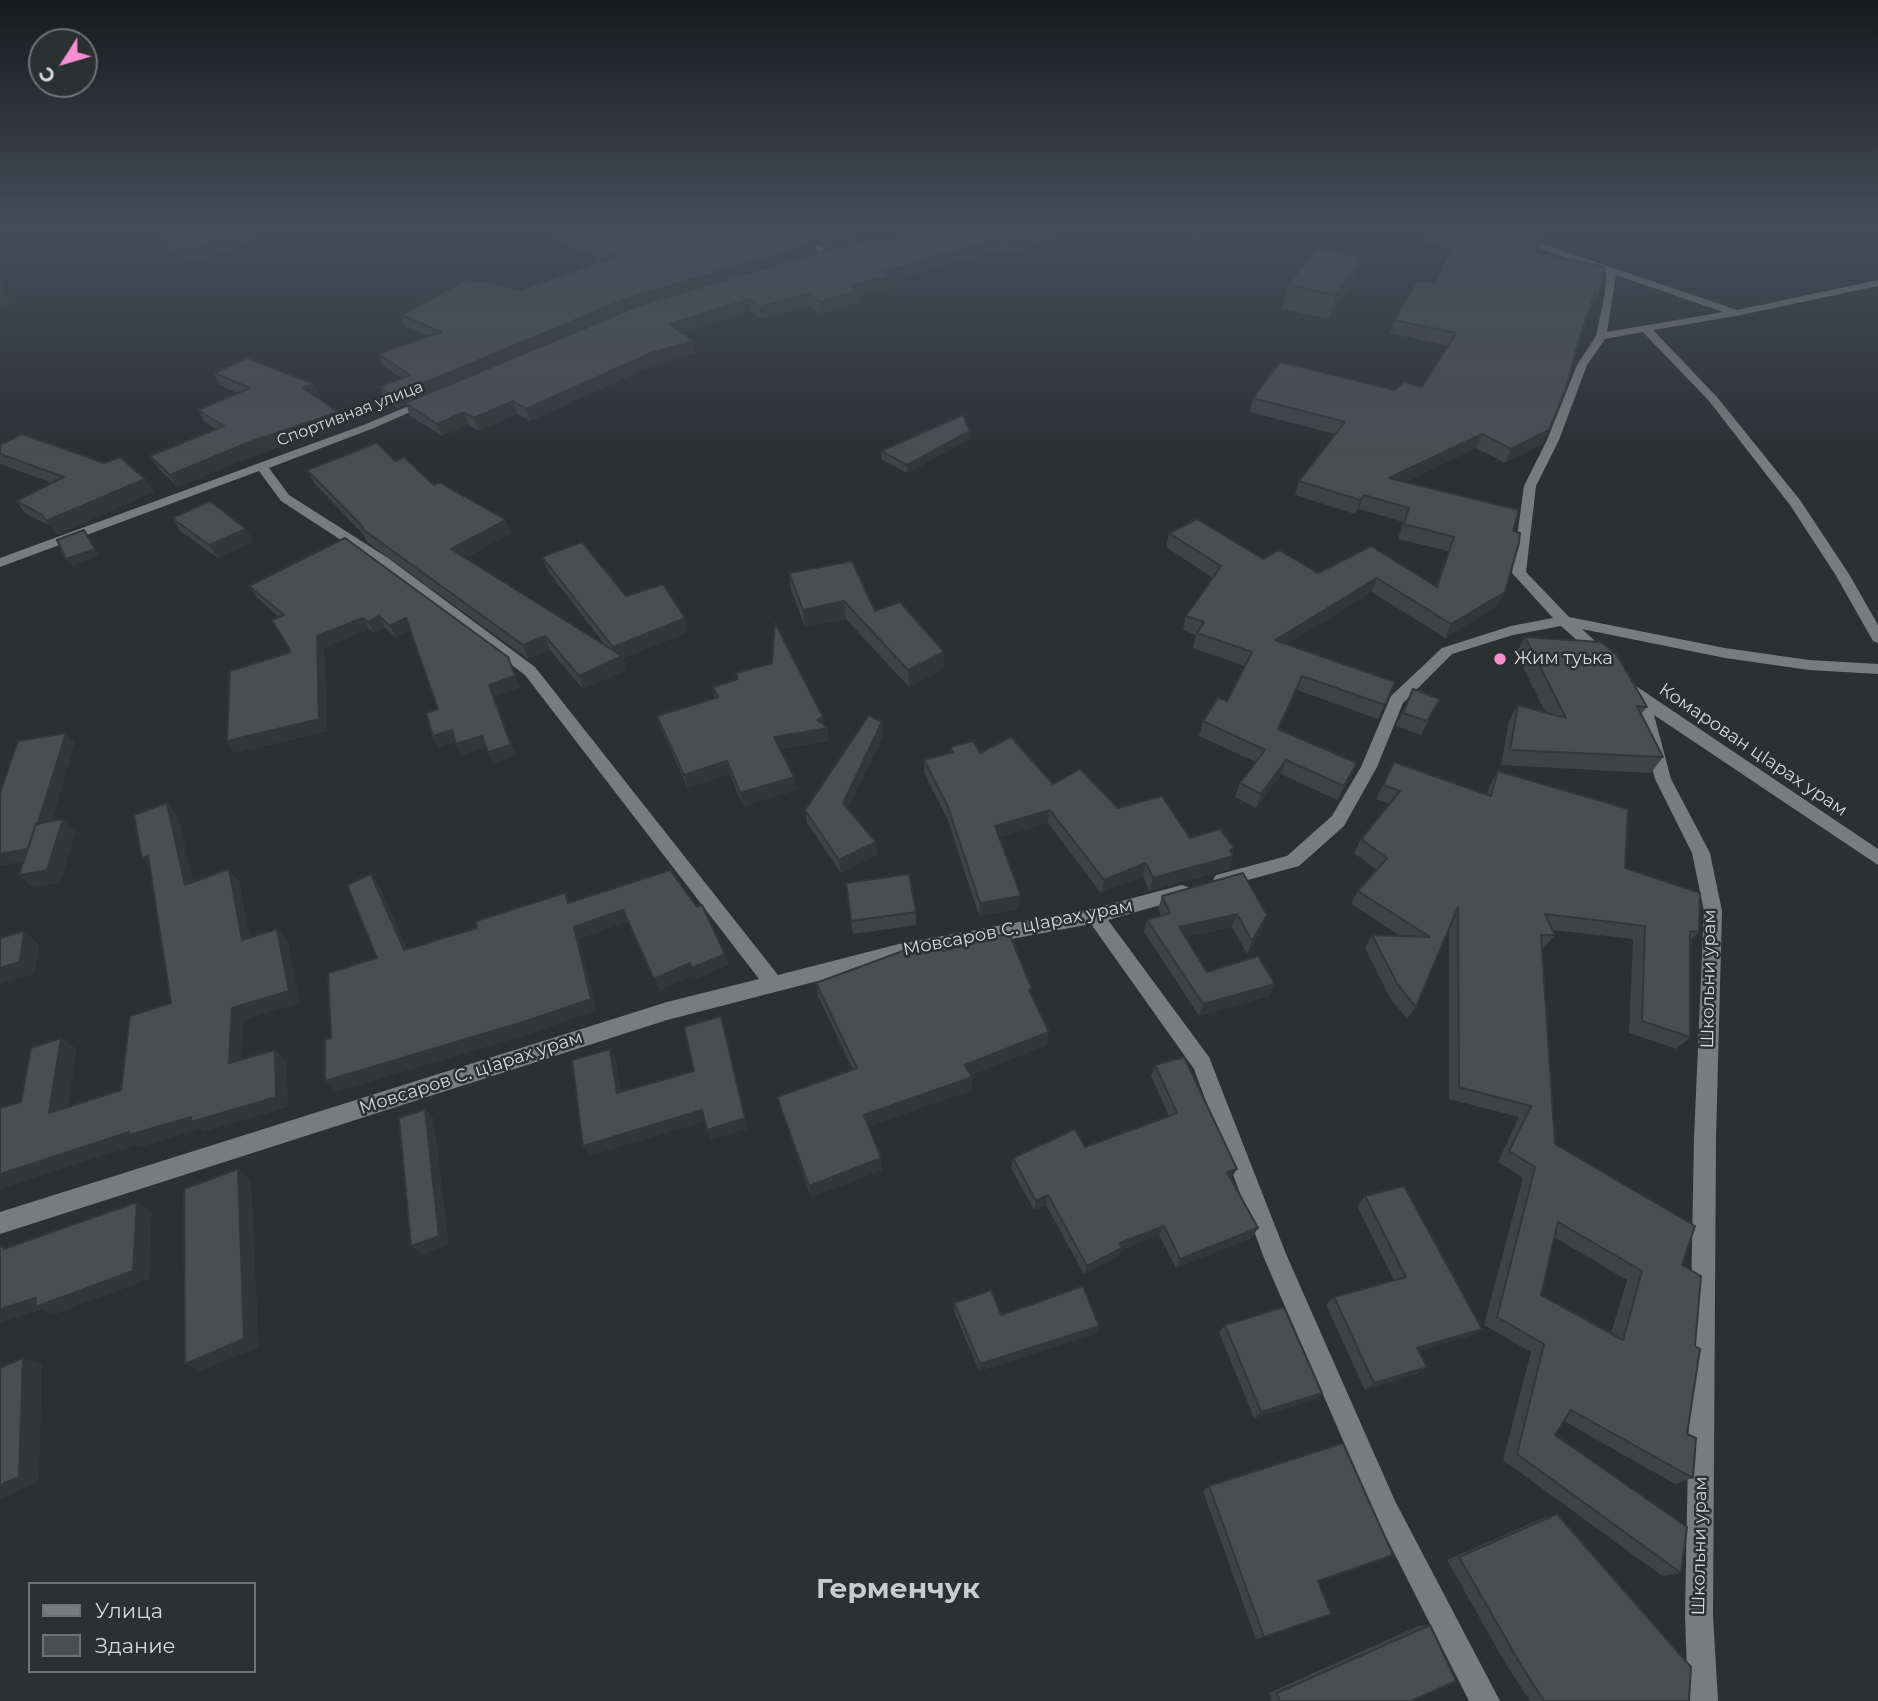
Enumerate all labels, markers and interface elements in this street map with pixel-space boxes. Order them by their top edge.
north arrow [28,28,98,98]
text: С [34,62,61,87]
street label: Спортивная улица [274,377,426,451]
place label: Жим туька [1514,648,1613,670]
marker: Жим туька [1492,651,1508,667]
street label: Комарован цIарах урам [1655,679,1851,821]
street label: Мовсаров С. цIарах урам [901,895,1135,961]
street label: Школьни урам [1697,909,1721,1049]
street label: Мовсаров С. цIарах урам [357,1027,585,1119]
street label: Школьни урам [1688,1476,1712,1616]
district label: Герменчук [816,1573,980,1607]
legend [28,1582,256,1673]
text: Улица [95,1598,163,1623]
text: Здание [95,1633,176,1658]

